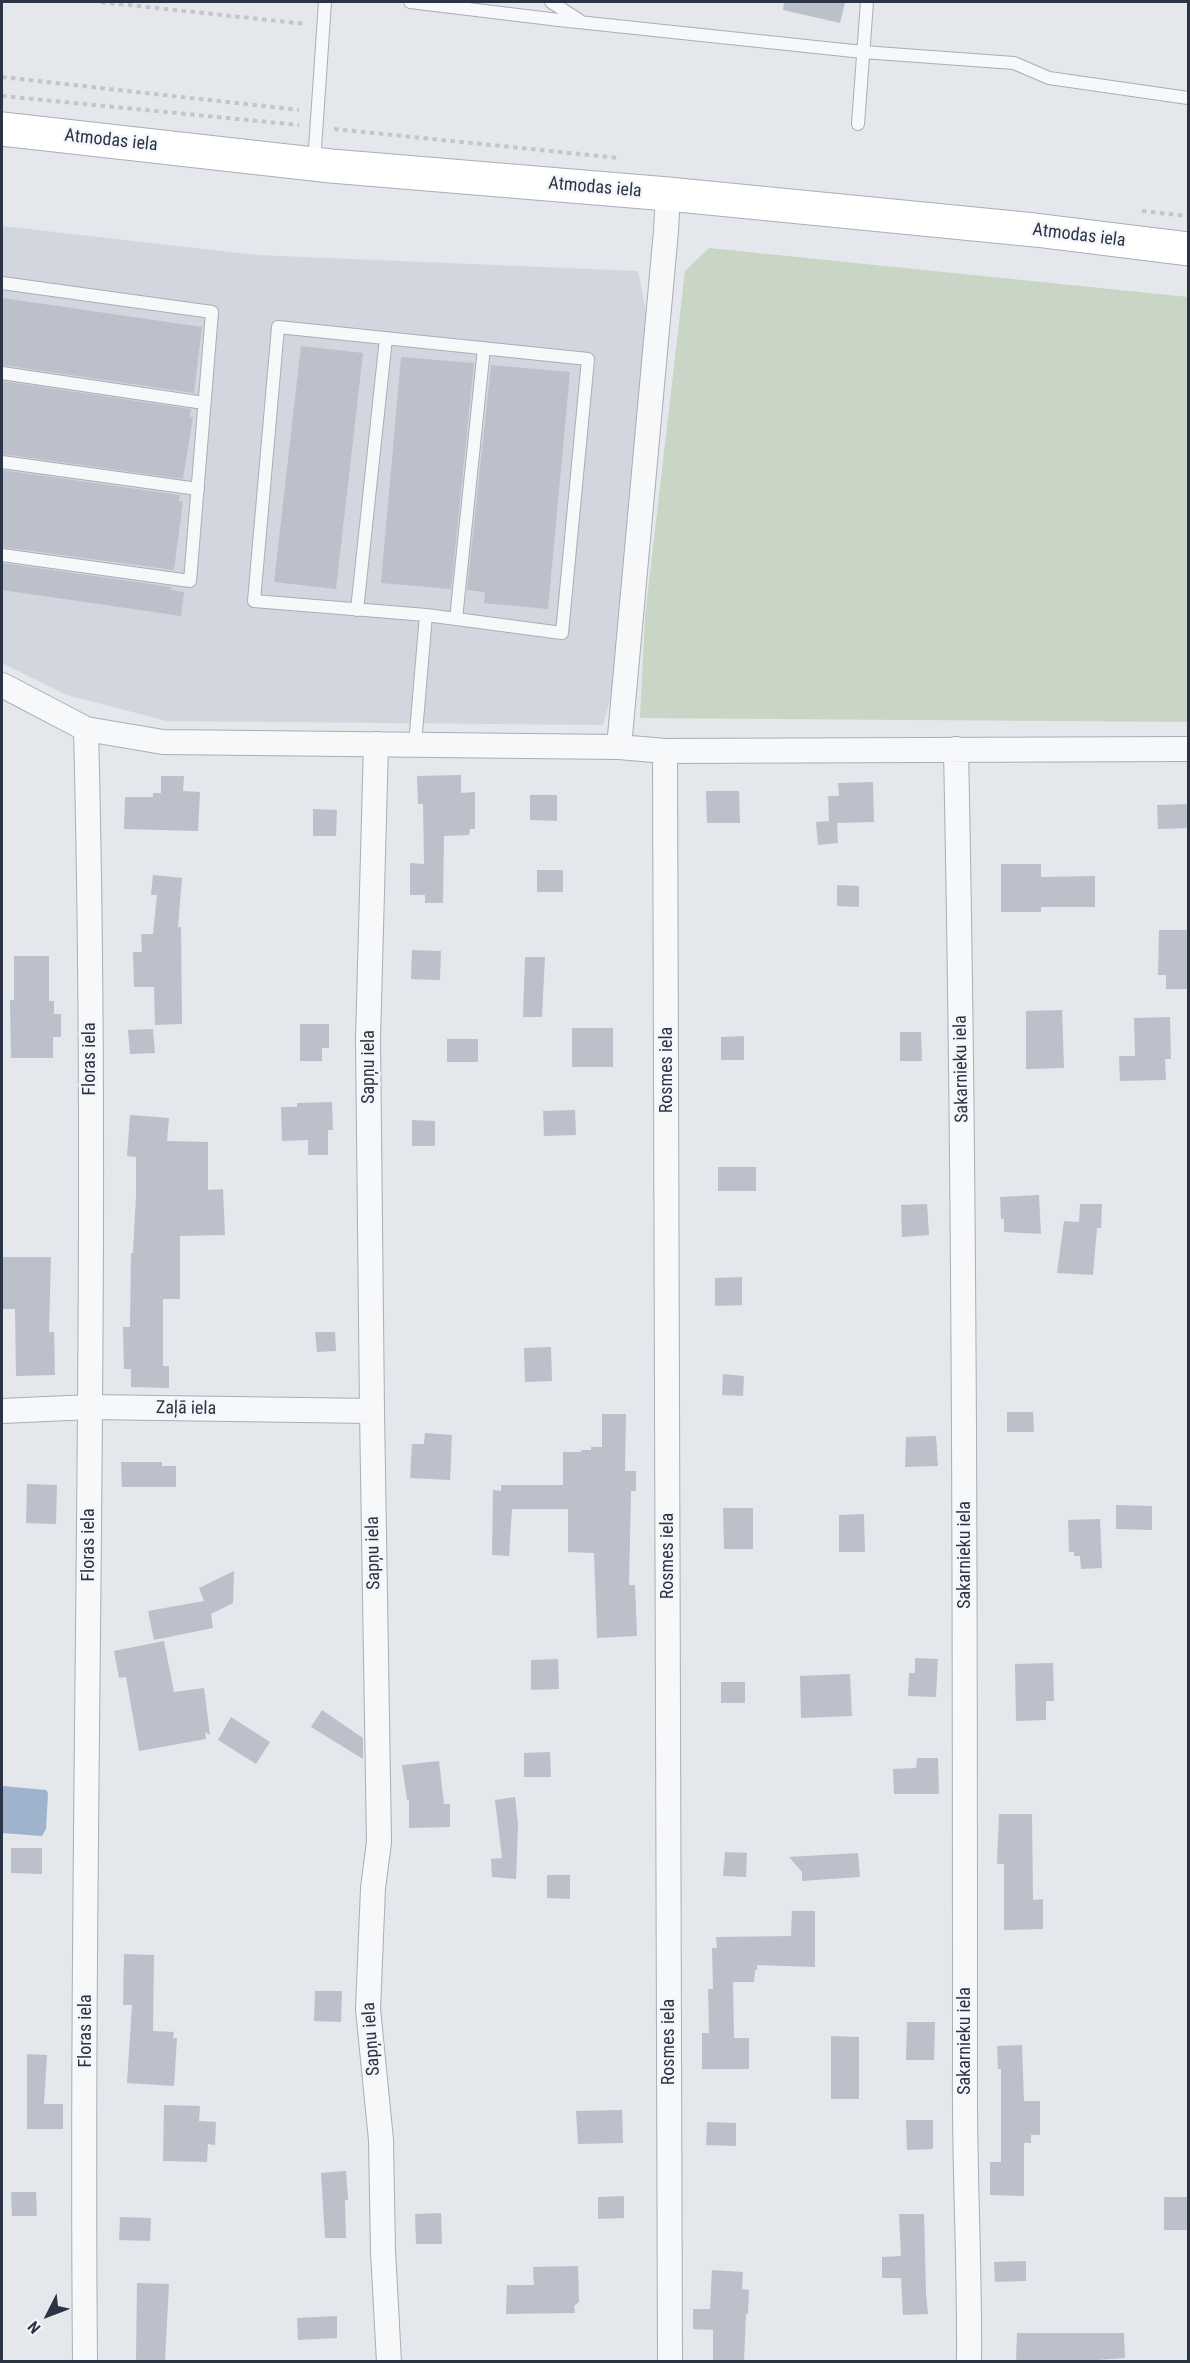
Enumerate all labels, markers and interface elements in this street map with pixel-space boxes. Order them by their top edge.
street label: Atmodas iela [63,125,159,157]
street label: Atmodas iela [548,173,642,203]
street label: Atmodas iela [1031,220,1127,252]
street label: Sakarnieku iela [950,1015,974,1123]
street label: Floras iela [79,1022,101,1096]
street label: Rosmes iela [656,1027,678,1113]
street label: Sapņu iela [358,1030,380,1104]
street label: Zaļā iela [156,1398,216,1420]
street label: Sakarnieku iela [954,1501,976,1609]
street label: Floras iela [78,1508,100,1582]
street label: Rosmes iela [657,1513,679,1599]
street label: Sapņu iela [363,1516,385,1590]
street label: Sakarnieku iela [954,1987,976,2095]
street label: Floras iela [75,1994,97,2068]
street label: Rosmes iela [658,1999,680,2085]
street label: Sapņu iela [359,2001,385,2077]
north arrow [18,2285,78,2345]
text: N [24,2317,45,2337]

